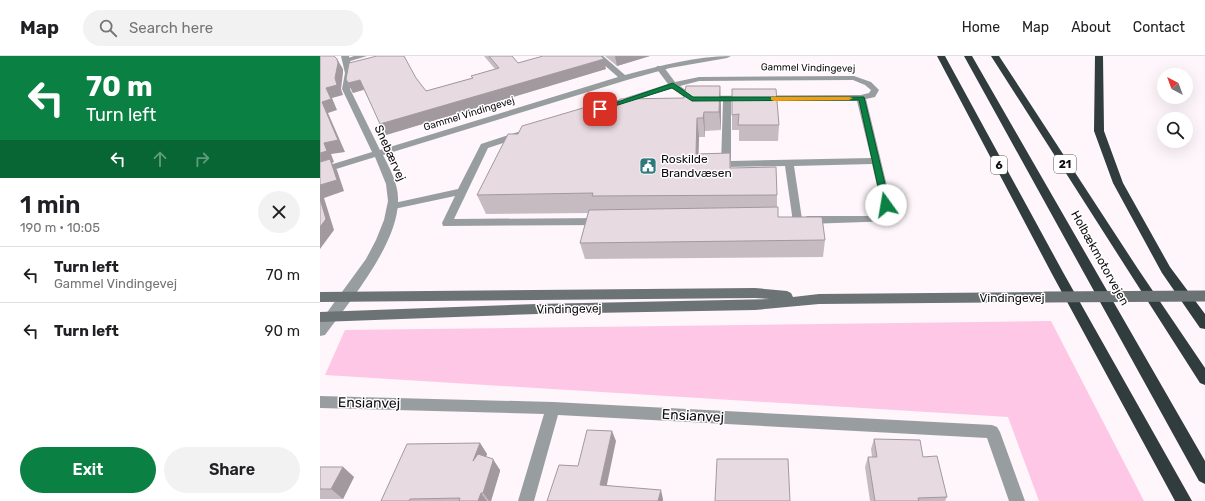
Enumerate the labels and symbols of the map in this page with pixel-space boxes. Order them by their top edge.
street label: Gammel Vindingevej [761,61,855,75]
north arrow [1157,68,1193,104]
pin [583,92,617,126]
street label: Gammel Vindingevej [422,94,516,134]
street label: Snebærvej [371,123,409,183]
place label: Roskilde Brandvæsen [661,152,732,180]
road number: 21 [1054,155,1076,173]
public building icon: Roskilde Brandvæsen [638,156,658,176]
road number: 6 [991,156,1007,174]
position arrow [865,184,907,226]
street label: Holbækmotorvejen [1068,208,1132,308]
street label: Vindingevej [979,291,1045,305]
street label: Vindingevej [536,301,602,317]
street label: Ensianvej [338,394,400,412]
street label: Ensianvej [661,406,725,426]

